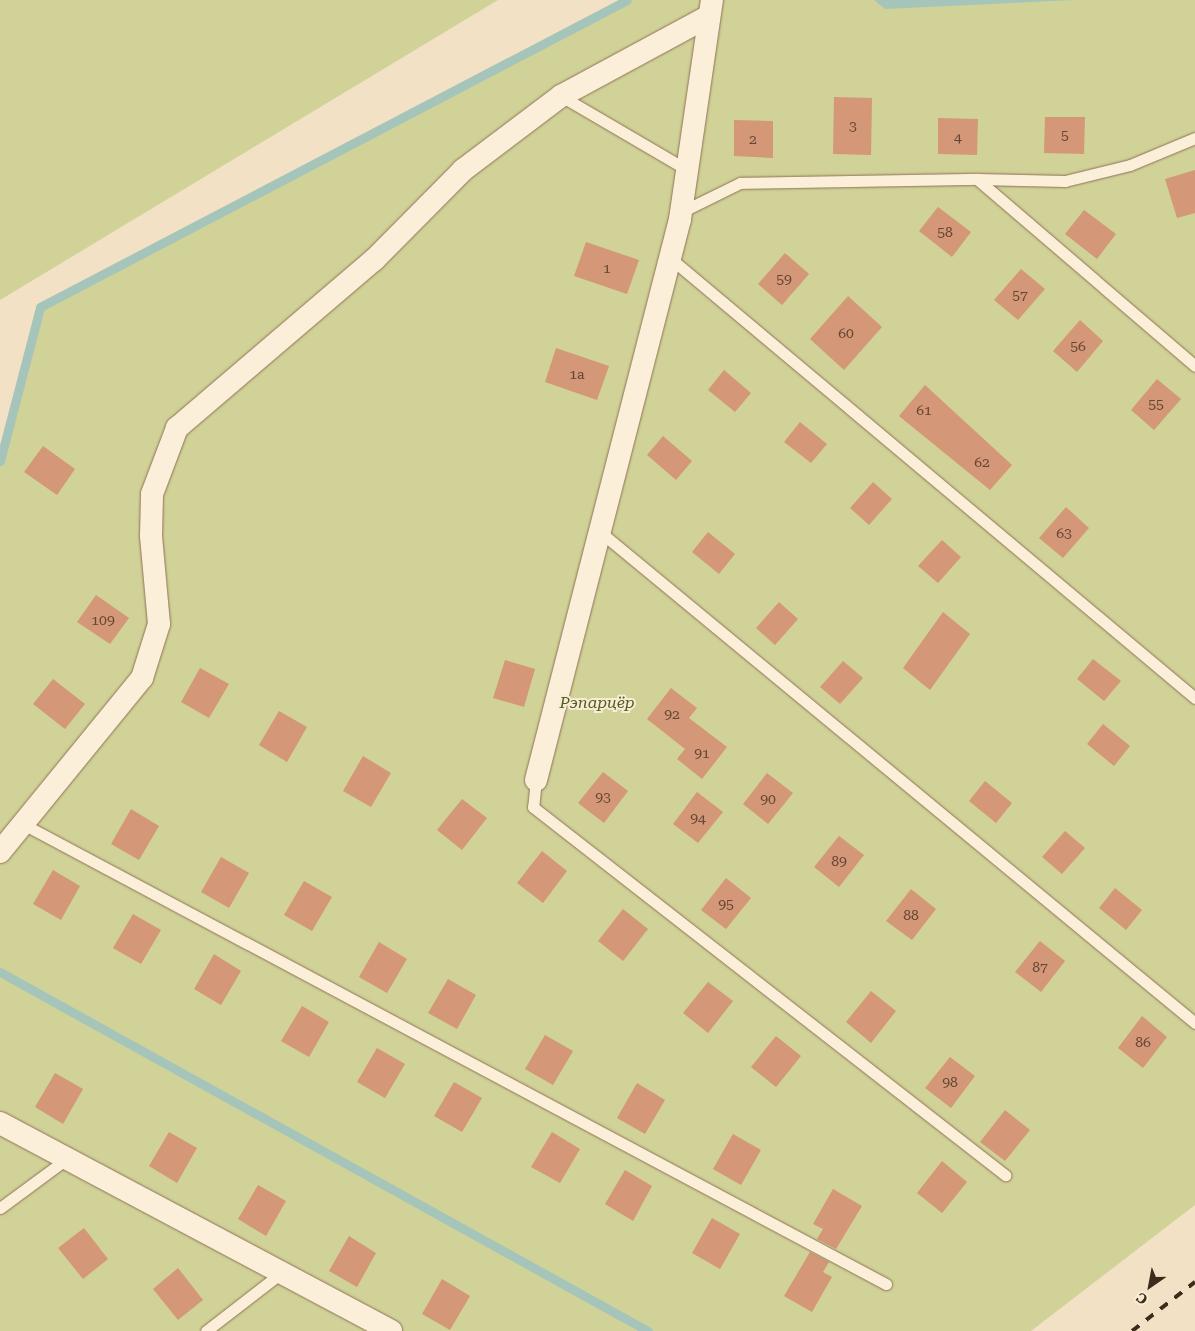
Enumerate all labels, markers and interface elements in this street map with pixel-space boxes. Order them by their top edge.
house number: 3 [849,118,857,134]
house number: 5 [1061,127,1069,143]
house number: 4 [954,129,962,145]
house number: 2 [749,131,757,147]
house number: 58 [937,224,953,240]
house number: 1 [603,260,611,276]
house number: 59 [776,271,792,287]
house number: 57 [1012,287,1028,303]
house number: 60 [838,325,854,341]
house number: 56 [1070,338,1086,354]
house number: 1а [569,366,585,382]
house number: 55 [1148,396,1164,412]
house number: 61 [916,402,932,418]
house number: 62 [974,454,990,470]
house number: 63 [1056,525,1072,541]
house number: 109 [91,612,115,628]
park label: Рэпарцёр [559,693,635,713]
house number: 92 [664,706,680,722]
house number: 91 [694,745,710,761]
house number: 93 [595,789,611,805]
house number: 90 [760,791,776,807]
house number: 94 [690,810,706,826]
house number: 89 [831,853,847,869]
house number: 95 [718,896,734,912]
house number: 88 [903,907,919,923]
house number: 87 [1032,959,1048,975]
house number: 86 [1135,1034,1151,1050]
house number: 98 [942,1074,958,1090]
north arrow [1125,1261,1175,1311]
text: С [1133,1289,1150,1308]

